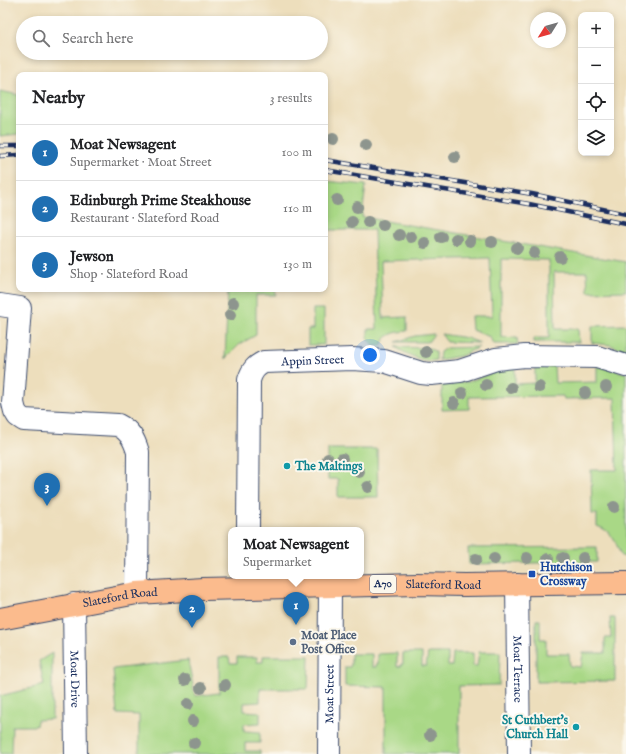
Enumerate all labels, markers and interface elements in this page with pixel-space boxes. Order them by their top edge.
north arrow [530,12,566,48]
map controls [578,12,614,156]
button: + [578,12,614,48]
search box [16,16,328,60]
icon: search [30,27,52,49]
text: Search here [62,29,133,48]
button: − [578,48,614,84]
button: locate [578,84,614,120]
text: Nearby [32,88,85,109]
text: 3 results [270,90,312,107]
button: layers [578,120,614,156]
text: Moat Newsagent [70,135,176,154]
text: 1 [43,144,47,161]
text: 100 m [282,144,312,161]
text: Supermarket · Moat Street [70,154,212,171]
text: Edinburgh Prime Steakhouse [70,191,251,210]
text: 2 [42,200,48,217]
text: 110 m [283,200,312,217]
text: Restaurant · Slateford Road [70,210,219,227]
text: Jewson [70,247,114,266]
text: 3 [43,256,47,273]
text: 130 m [283,256,312,273]
text: Shop · Slateford Road [70,266,188,283]
your location [360,345,380,365]
street label: Appin Street [280,352,345,370]
place label: The Maltings [294,459,363,475]
marker: The Maltings [282,461,292,471]
pin: 3 [34,473,60,506]
popup [228,527,364,579]
text: Moat Newsagent [243,535,349,554]
text: Supermarket [243,554,312,571]
place label: Hutchison Crossway [540,560,593,590]
marker: Hutchison Crossway [527,569,537,579]
road number: A70 [370,575,396,593]
street label: Slateford Road [405,576,482,593]
street label: Slateford Road [81,584,158,611]
pin: 1 [283,592,309,625]
pin: 2 [179,595,205,628]
place label: Moat Place Post Office [301,628,357,657]
street label: Moat Terrace [510,635,526,703]
marker: Moat Place Post Office [288,637,298,647]
street label: Moat Drive [67,650,83,708]
street label: Moat Street [322,664,337,724]
place label: St Cuthbert's Church Hall [502,713,569,742]
marker: St Cuthbert's Church Hall [571,722,581,732]

